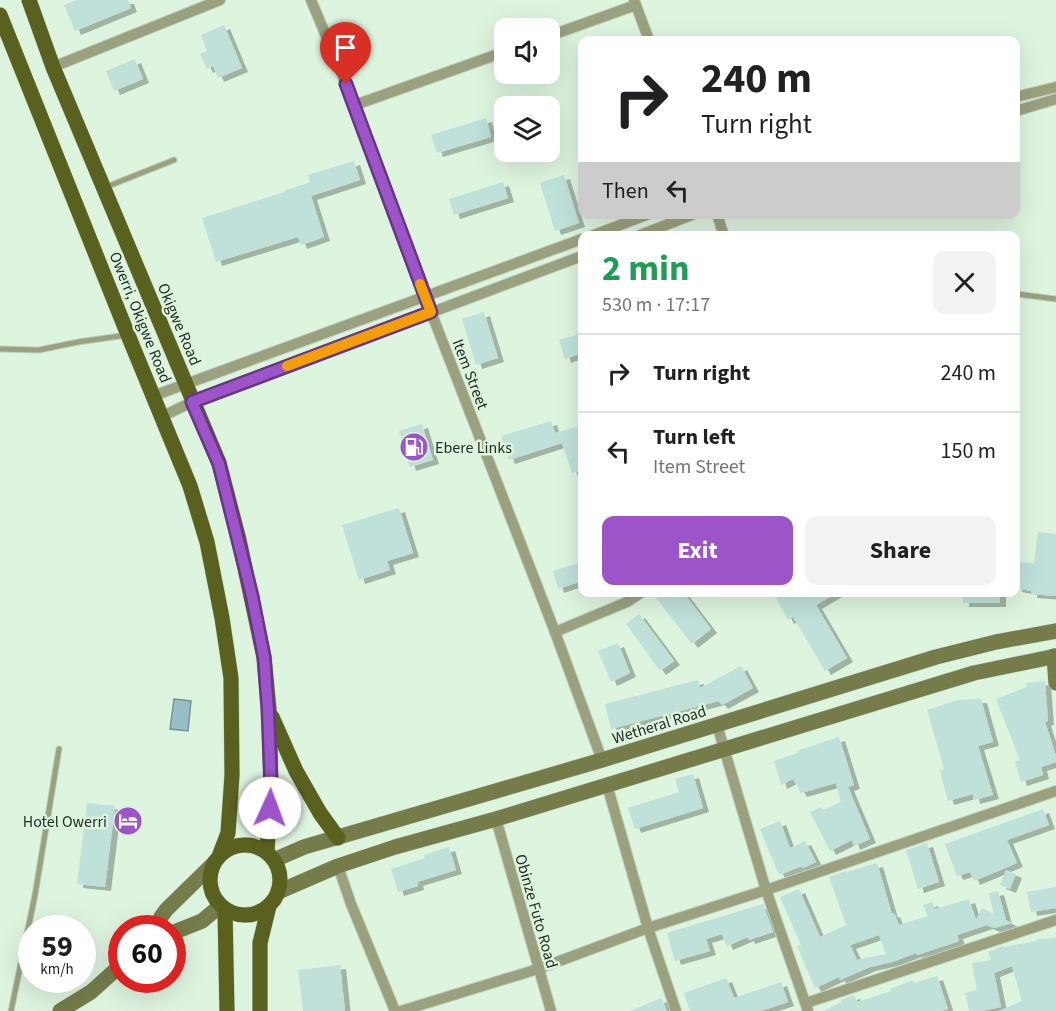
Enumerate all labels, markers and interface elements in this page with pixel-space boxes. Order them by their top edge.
map controls [494,18,560,162]
button: sound [494,18,560,84]
pin [320,22,371,84]
icon: arrive [329,31,362,64]
text: 240 m [701,49,812,109]
icon: right [602,60,680,138]
button: layers [494,96,560,162]
text: Turn right [701,105,812,144]
icon: left [661,174,694,207]
text: Then [602,175,649,207]
text: 2 min [602,243,690,294]
street label: Owerri, Okigwe Road [104,249,176,386]
button: close [933,251,996,314]
street label: Okigwe Road [152,280,206,369]
text: 530 m · 17:17 [602,291,710,319]
street label: Item Street [447,336,494,413]
icon: right [602,357,635,390]
text: Turn right [653,357,750,389]
text: 240 m [941,357,996,389]
text: Turn left [653,421,735,453]
fuel station icon: Ebere Links [398,431,430,463]
icon: left [602,435,635,468]
text: 150 m [941,435,996,467]
place label: Ebere Links [435,437,512,459]
text: Item Street [653,453,745,481]
button: Exit [602,516,793,585]
button: Share [805,516,996,585]
street label: Wetheral Road [610,700,709,750]
position arrow [238,776,302,840]
hotel icon: Hotel Owerri [112,805,144,837]
place label: Hotel Owerri [23,811,107,833]
street label: Obinze Futo Road [509,852,563,971]
speed limit sign: 60 [108,915,186,993]
text: 59 [41,925,73,968]
text: km/h [40,959,74,980]

